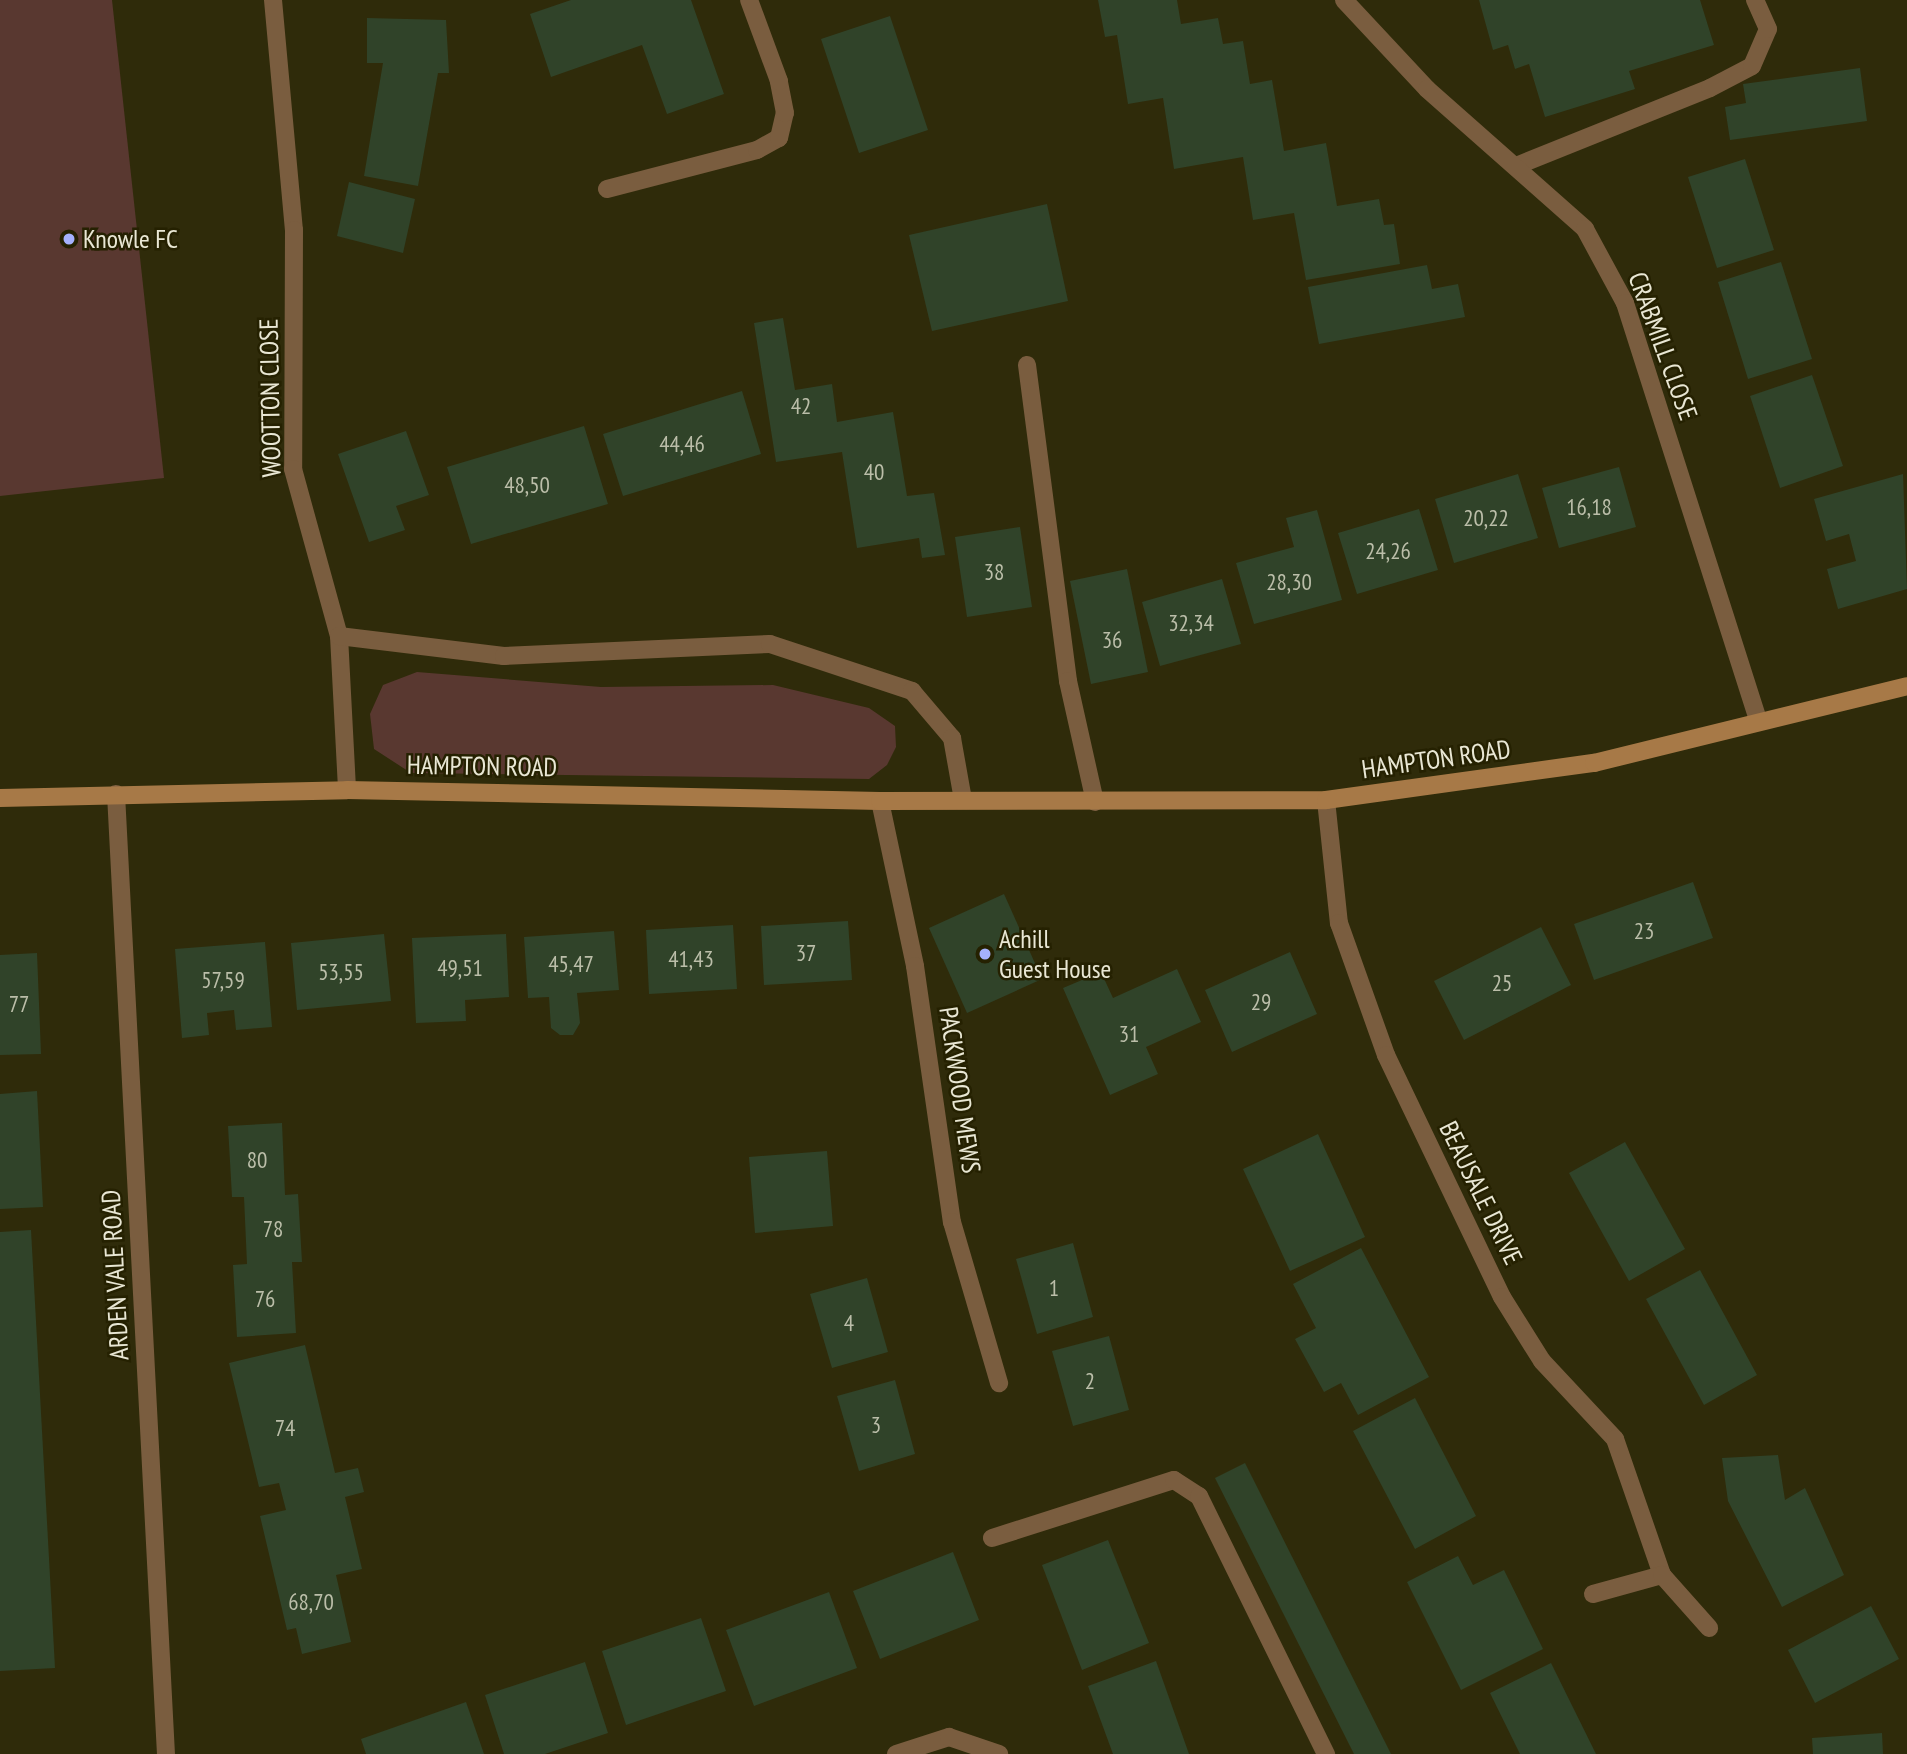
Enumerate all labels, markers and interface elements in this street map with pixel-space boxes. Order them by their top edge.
place label: Knowle FC [83,223,178,255]
marker: Knowle FC [61,231,77,247]
street label: CRABMILL CLOSE [1622,267,1704,425]
street label: WOOTTON CLOSE [253,318,287,478]
house number: 42 [791,392,811,420]
house number: 44,46 [659,430,705,458]
house number: 40 [864,458,884,486]
house number: 48,50 [504,471,550,499]
house number: 16,18 [1566,493,1612,521]
house number: 20,22 [1463,504,1509,532]
house number: 24,26 [1365,537,1411,565]
house number: 38 [984,558,1004,586]
house number: 28,30 [1266,568,1312,596]
house number: 32,34 [1168,609,1214,637]
house number: 36 [1102,626,1122,654]
street label: HAMPTON ROAD [1360,733,1512,785]
street label: HAMPTON ROAD [407,749,557,783]
house number: 23 [1634,917,1654,945]
place label: Achill Guest House [999,923,1111,984]
house number: 37 [796,939,816,967]
house number: 41,43 [668,945,714,973]
marker: Achill Guest House [977,946,993,962]
house number: 45,47 [548,950,594,978]
house number: 49,51 [437,954,483,982]
house number: 53,55 [318,958,364,986]
house number: 57,59 [201,966,245,994]
house number: 25 [1492,969,1512,997]
house number: 29 [1251,988,1271,1016]
house number: 77 [9,990,29,1018]
street label: PACKWOOD MEWS [933,1005,987,1175]
house number: 31 [1119,1020,1139,1048]
street label: BEAUSALE DRIVE [1433,1116,1529,1270]
house number: 80 [247,1146,267,1174]
street label: ARDEN VALE ROAD [95,1189,135,1361]
house number: 78 [263,1215,283,1243]
house number: 1 [1049,1274,1059,1302]
house number: 76 [255,1285,275,1313]
house number: 4 [844,1309,854,1337]
house number: 2 [1085,1367,1095,1395]
house number: 3 [871,1411,881,1439]
house number: 74 [275,1414,295,1442]
house number: 68,70 [288,1588,334,1616]

